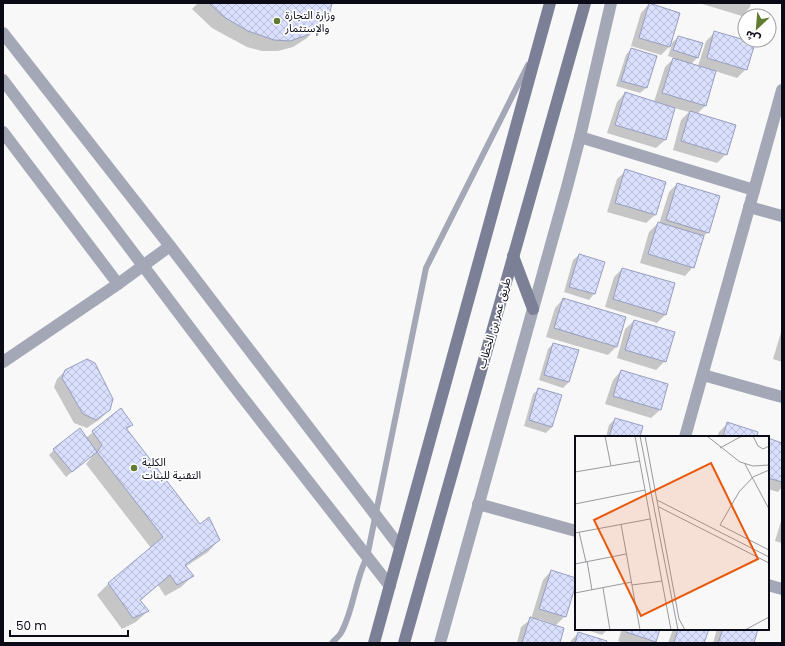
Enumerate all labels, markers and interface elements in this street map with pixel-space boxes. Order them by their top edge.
place label: وزارة التجارة والإستثمار [284,7,335,36]
north arrow [737,8,777,48]
marker: وزارة التجارة والإستثمار [272,16,282,26]
text: ش [742,26,763,47]
street label: طريق عمر بن الخطاب [473,276,515,370]
inset map [575,436,769,630]
place label: الكلية التقنية للبنات [142,454,201,483]
marker: الكلية التقنية للبنات [129,463,139,473]
scale bar [10,612,128,638]
text: 50 m [16,617,47,634]

